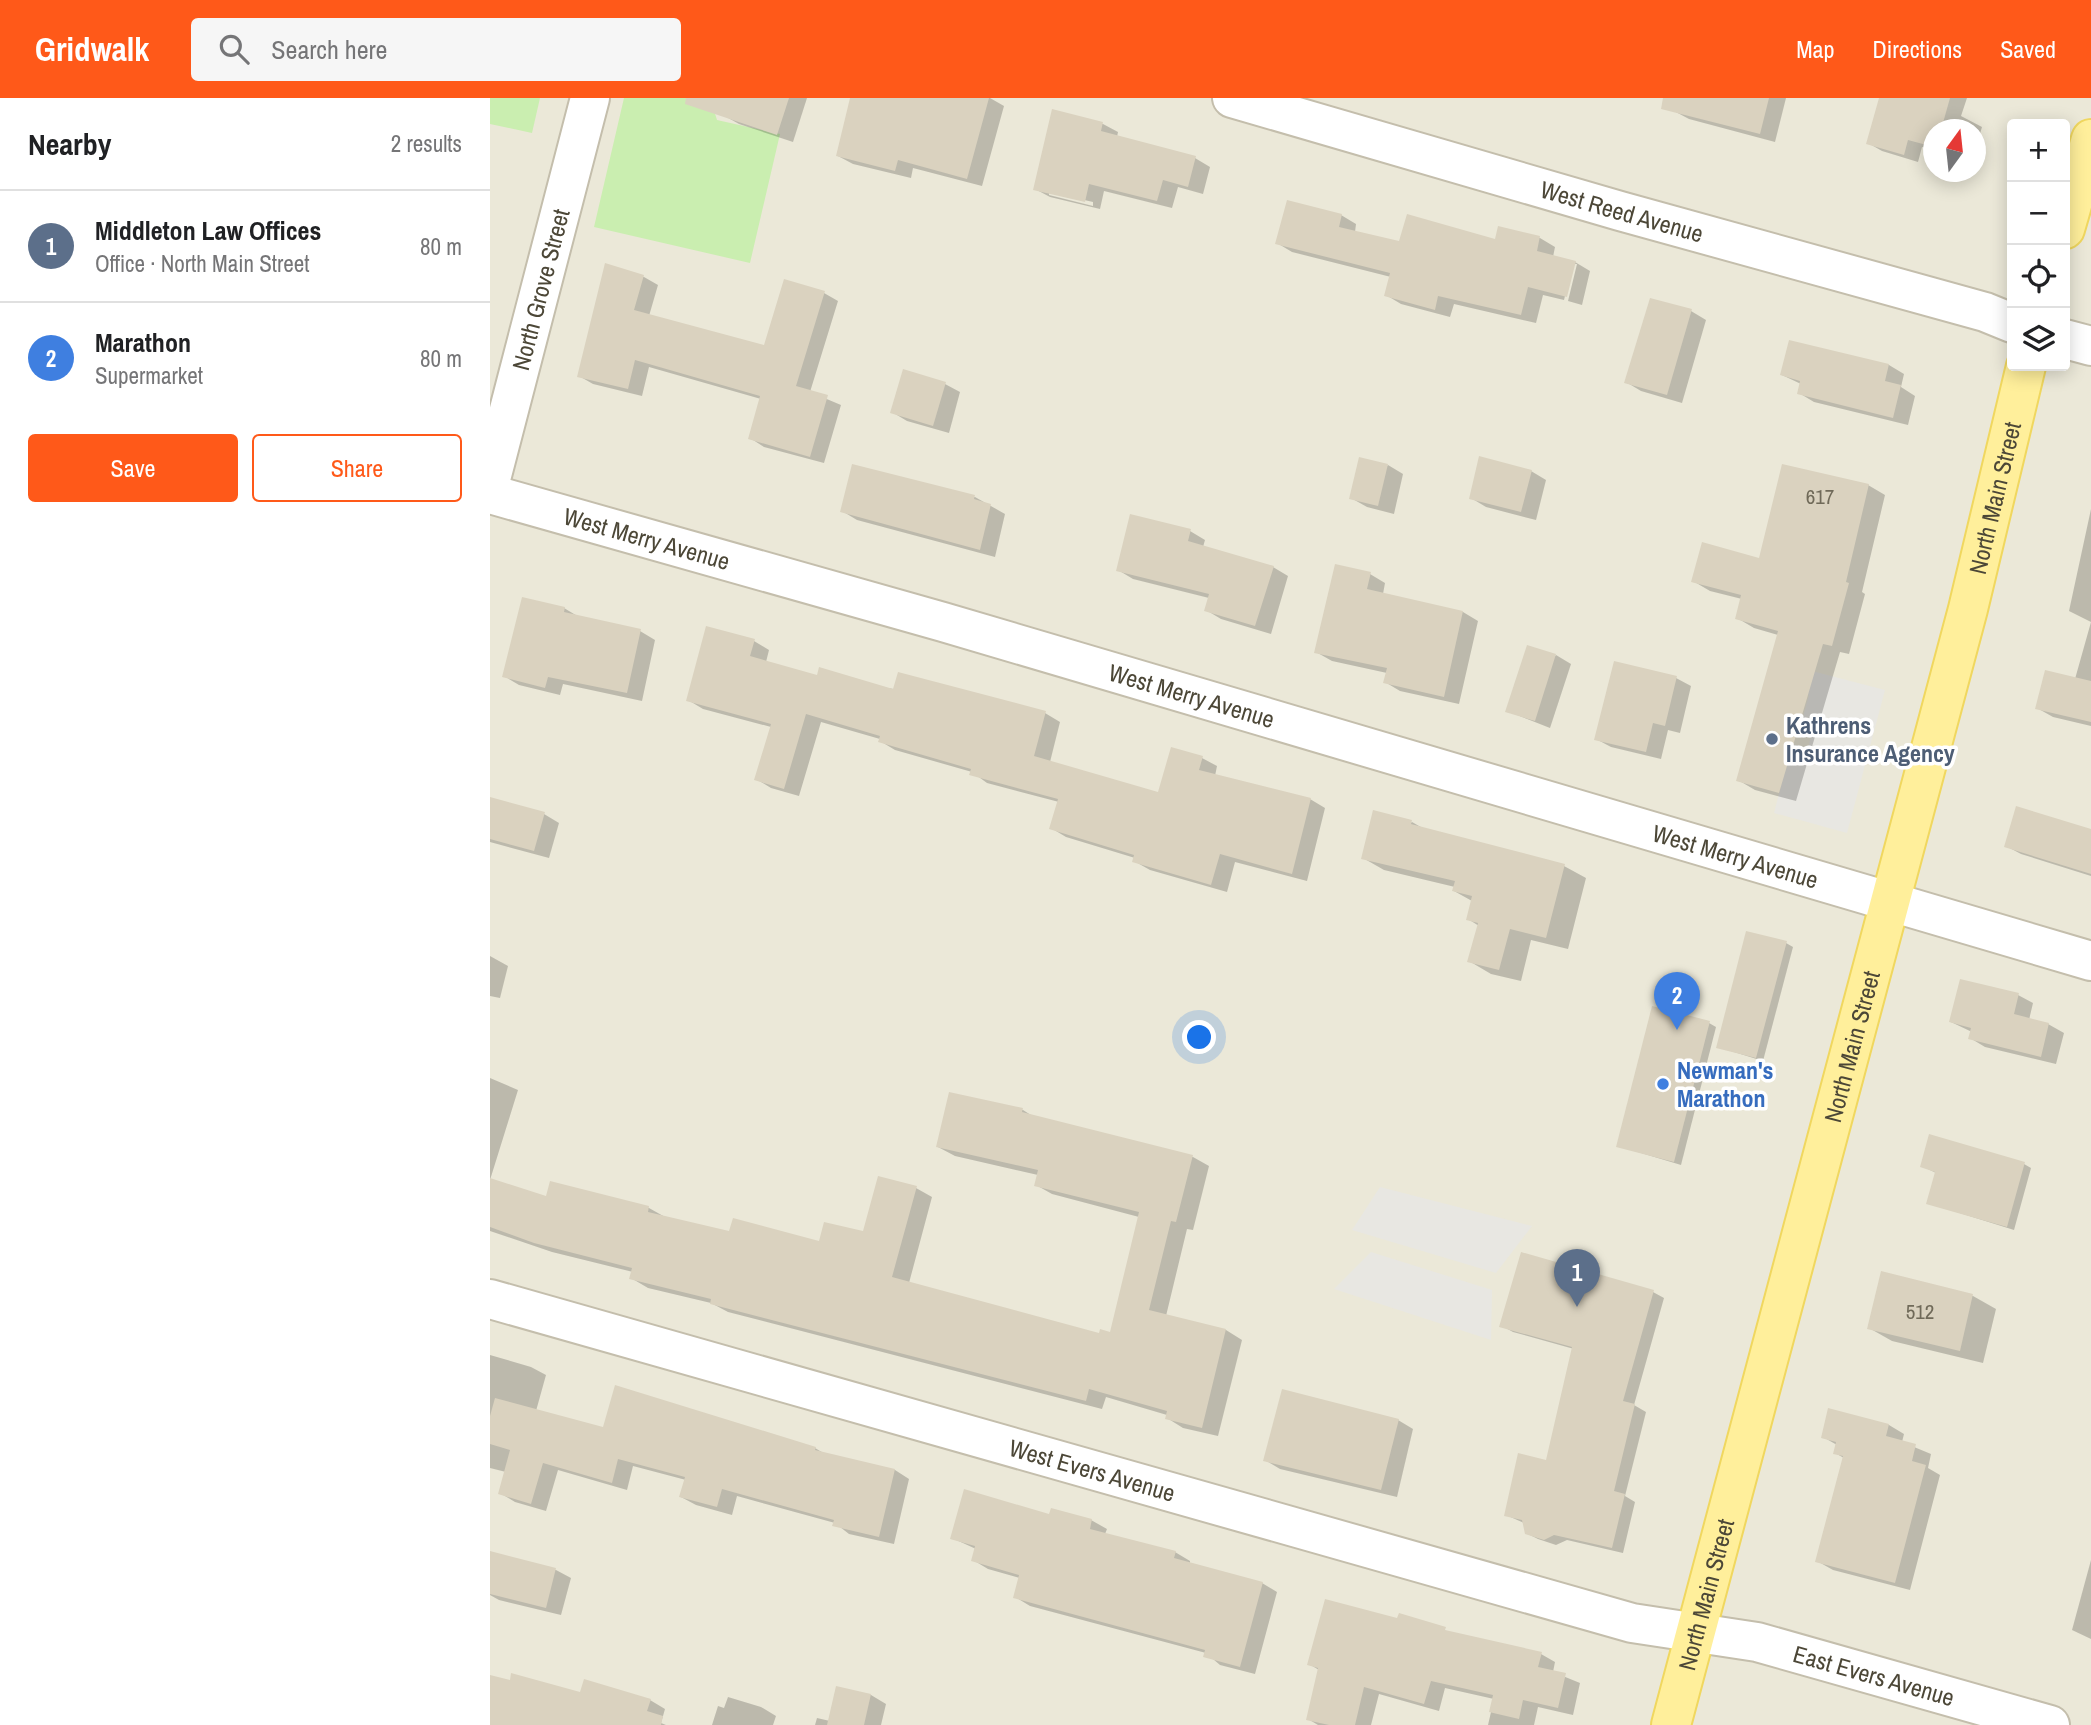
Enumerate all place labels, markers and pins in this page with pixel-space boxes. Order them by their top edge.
place label: Kathrens Insurance Agency [1786,709,1955,769]
marker: Kathrens Insurance Agency [1764,731,1780,747]
pin: 2 [1654,972,1700,1030]
place label: Newman's Marathon [1677,1054,1774,1114]
marker: Newman's Marathon [1655,1076,1671,1092]
pin: 1 [1554,1249,1600,1307]

